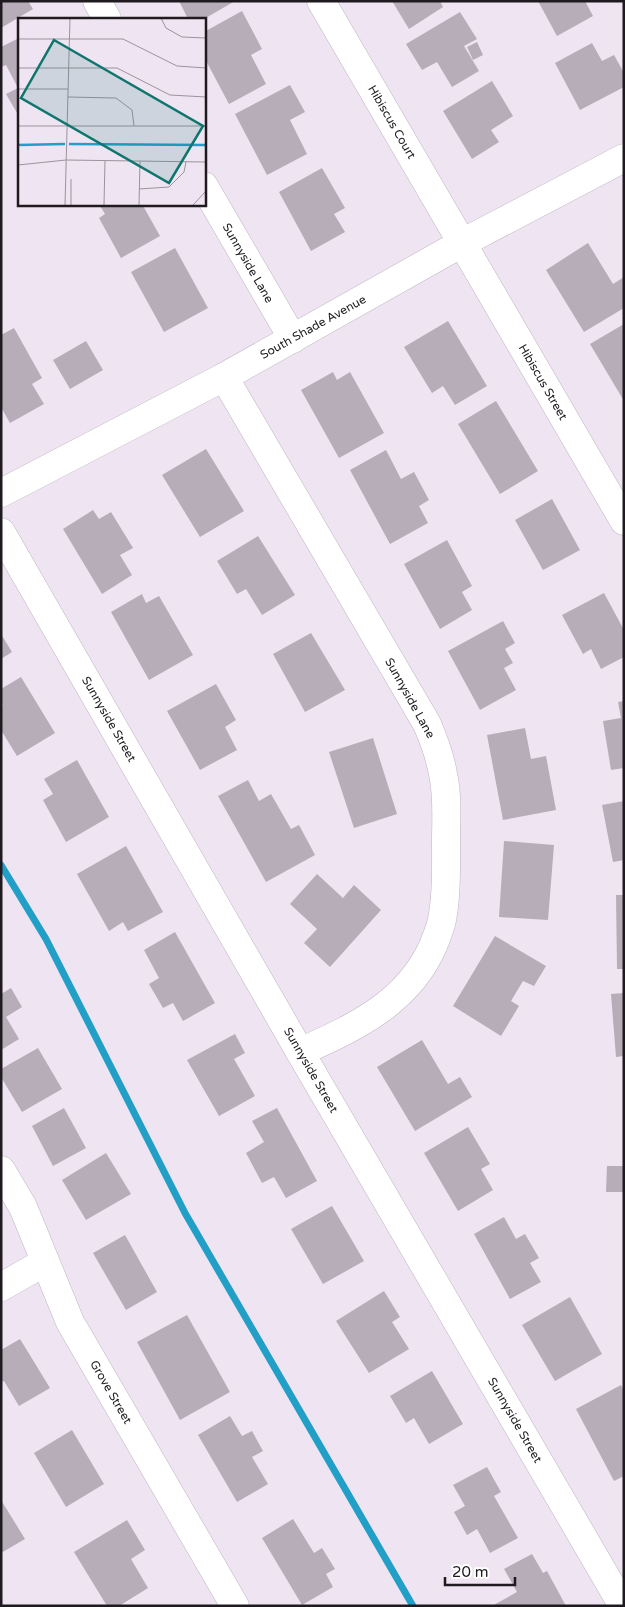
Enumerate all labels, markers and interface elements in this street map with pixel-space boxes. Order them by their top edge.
inset map [18,18,205,205]
street label: Hibiscus Court [365,83,419,162]
street label: Sunnyside Lane [220,221,277,305]
street label: South Shade Avenue [258,292,369,362]
street label: Hibiscus Street [516,342,571,423]
street label: Sunnyside Lane [382,655,438,741]
street label: Sunnyside Street [79,674,139,764]
street label: Sunnyside Street [281,1025,341,1115]
street label: Grove Street [87,1358,135,1427]
street label: Sunnyside Street [485,1375,545,1465]
scale bar [445,1554,515,1586]
text: 20 m [452,1563,489,1581]

